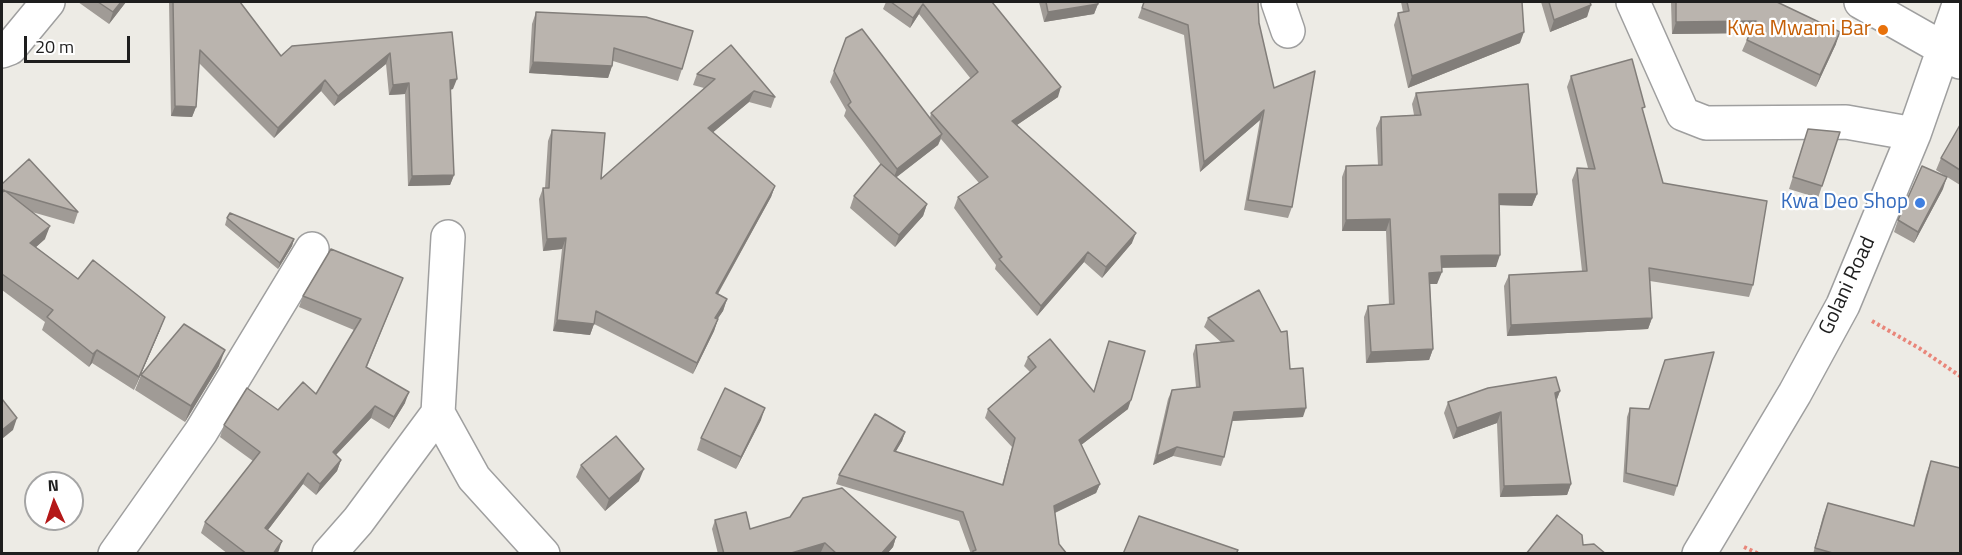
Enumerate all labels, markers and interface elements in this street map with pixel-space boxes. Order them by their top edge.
place label: Kwa Mwami Bar [1727,17,1871,43]
marker: Kwa Mwami Bar [1876,23,1890,37]
scale bar [27,24,134,62]
text: 20 m [35,33,74,60]
place label: Kwa Deo Shop [1781,190,1908,216]
marker: Kwa Deo Shop [1913,196,1927,210]
street label: Golani Road [1814,233,1882,339]
north arrow [24,471,84,531]
text: N [47,473,59,497]

